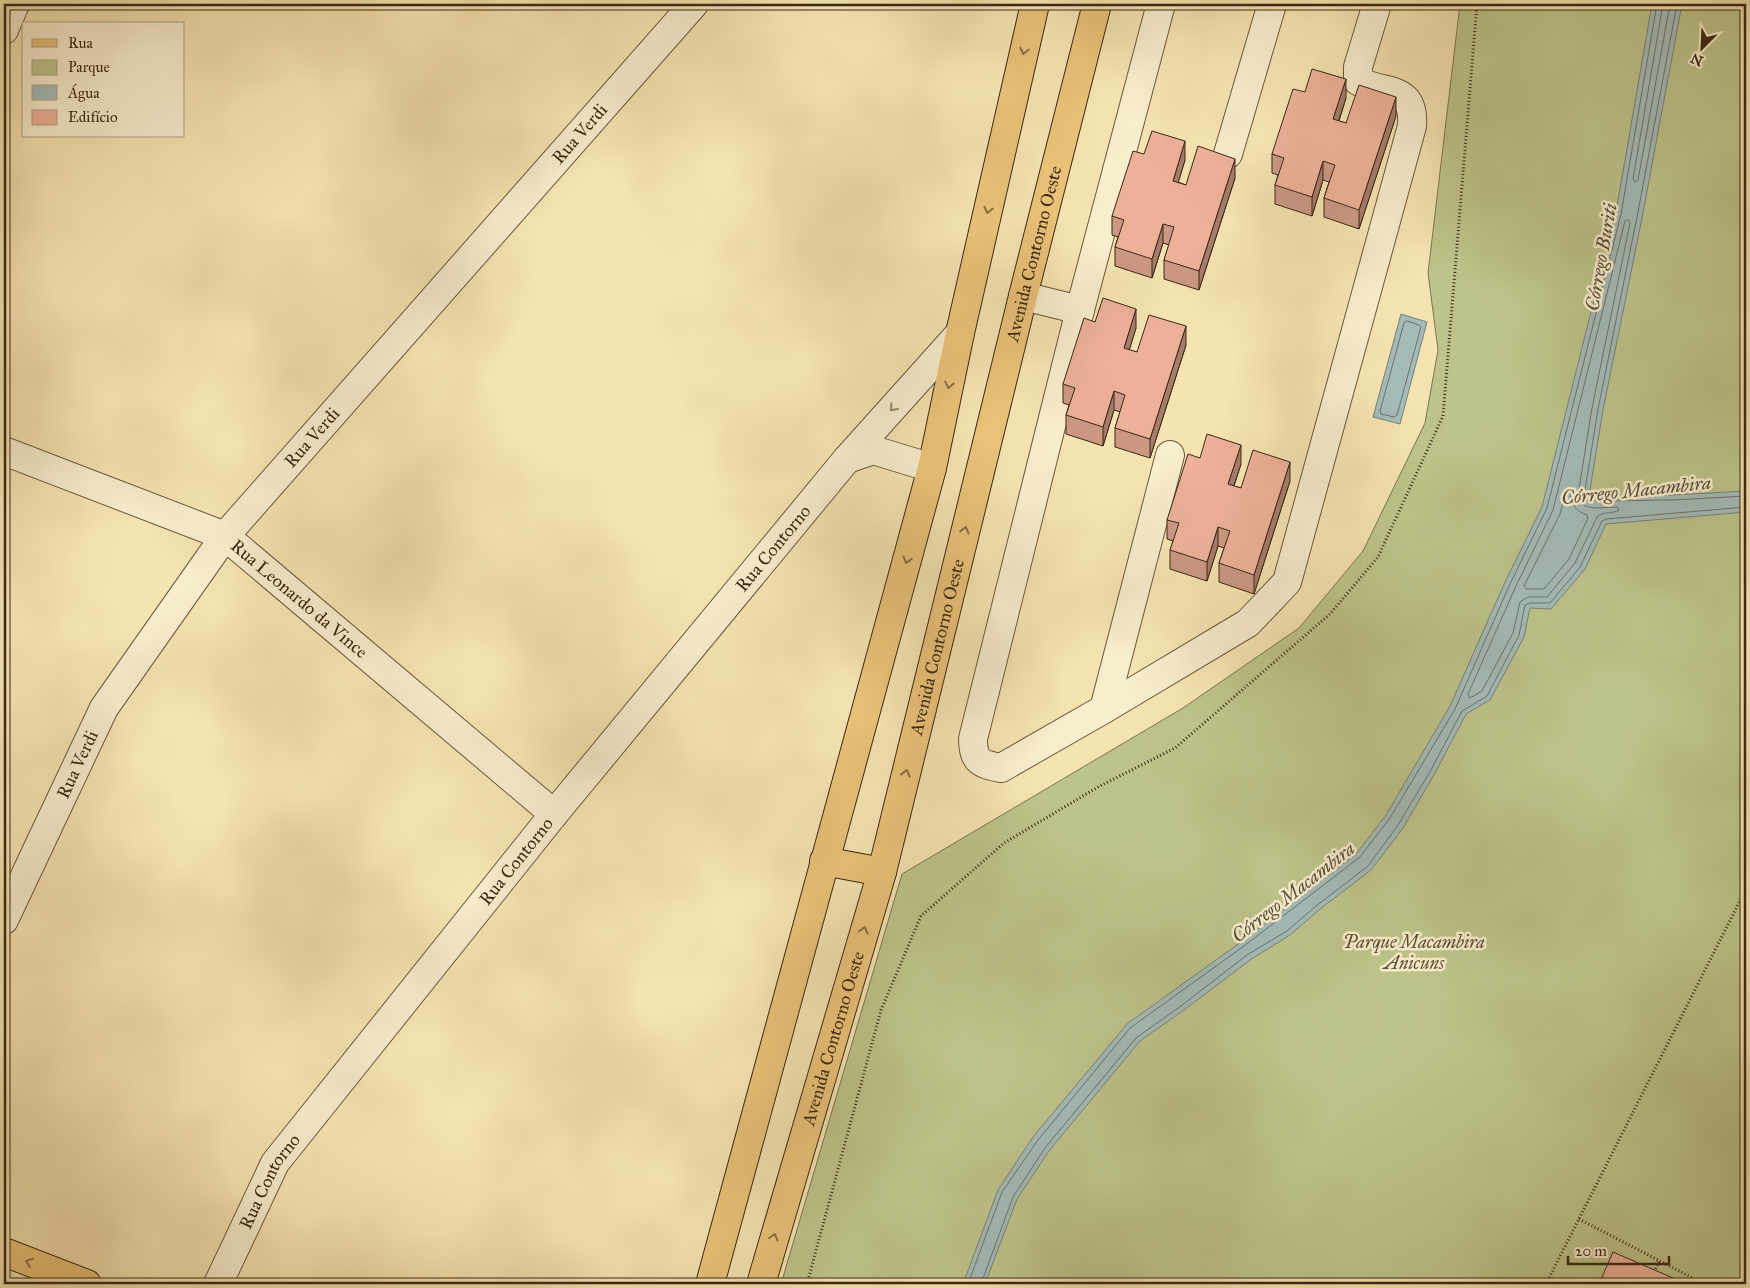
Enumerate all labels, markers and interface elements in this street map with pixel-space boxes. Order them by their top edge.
legend [22,22,185,138]
north arrow [1678,22,1728,72]
text: Rua [68,34,93,52]
one-way arrow [1019,47,1030,56]
text: N [1688,49,1706,70]
text: Parque [68,58,110,77]
text: Água [67,83,100,102]
street label: Rua Verdi [547,99,612,168]
text: Edifício [68,108,118,126]
street label: Avenida Contorno Oeste [1001,164,1067,345]
water label: Córrego Buriti [1580,201,1622,313]
one-way arrow [983,205,994,214]
one-way arrow [944,381,955,390]
street label: Rua Verdi [279,403,344,472]
one-way arrow [889,403,898,412]
water label: Córrego Macambira [1560,471,1712,509]
street label: Rua Contorno [731,500,815,596]
one-way arrow [959,526,970,535]
street label: Rua Leonardo da Vince [226,535,372,663]
one-way arrow [902,556,912,564]
street label: Avenida Contorno Oeste [905,557,969,738]
street label: Rua Verdi [52,727,103,802]
one-way arrow [900,769,911,778]
street label: Rua Contorno [474,813,558,910]
water label: Córrego Macambira [1227,837,1359,947]
one-way arrow [859,927,869,935]
park label: Parque Macambira Anicuns [1343,931,1485,974]
street label: Avenida Contorno Oeste [797,949,869,1129]
street label: Rua Contorno [234,1129,305,1233]
scale bar [1568,1233,1669,1265]
one-way arrow [769,1234,779,1242]
text: 20 m [1575,1242,1607,1260]
one-way arrow [25,1257,34,1268]

